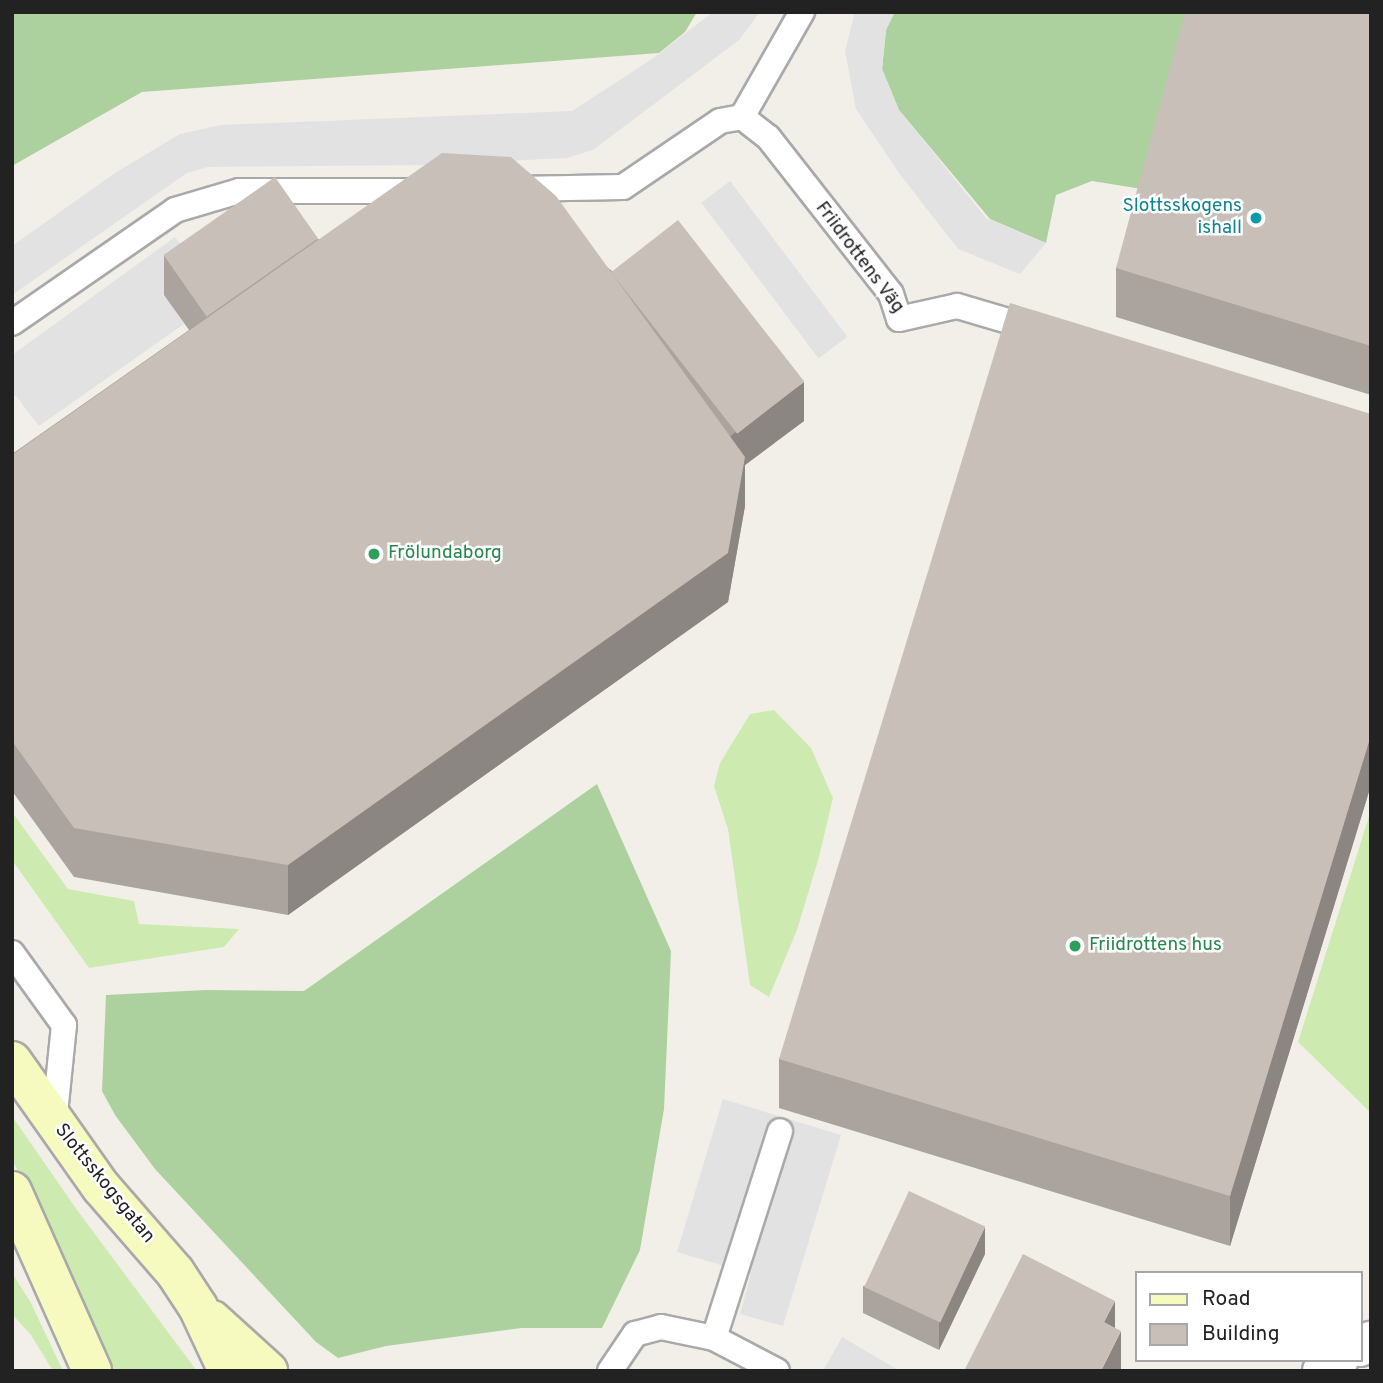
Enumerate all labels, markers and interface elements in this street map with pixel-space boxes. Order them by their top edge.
place label: Slottsskogens ishall [1122,196,1242,240]
street label: Friidrottens Väg [809,197,909,319]
marker: Slottsskogens ishall [1248,210,1264,226]
place label: Frölundaborg [388,543,502,565]
marker: Frölundaborg [366,546,382,562]
place label: Friidrottens hus [1089,935,1222,957]
marker: Friidrottens hus [1067,938,1083,954]
street label: Slottsskogsgatan [49,1120,159,1248]
legend [1134,1271,1362,1362]
text: Road [1202,1286,1251,1313]
text: Building [1202,1321,1280,1348]

